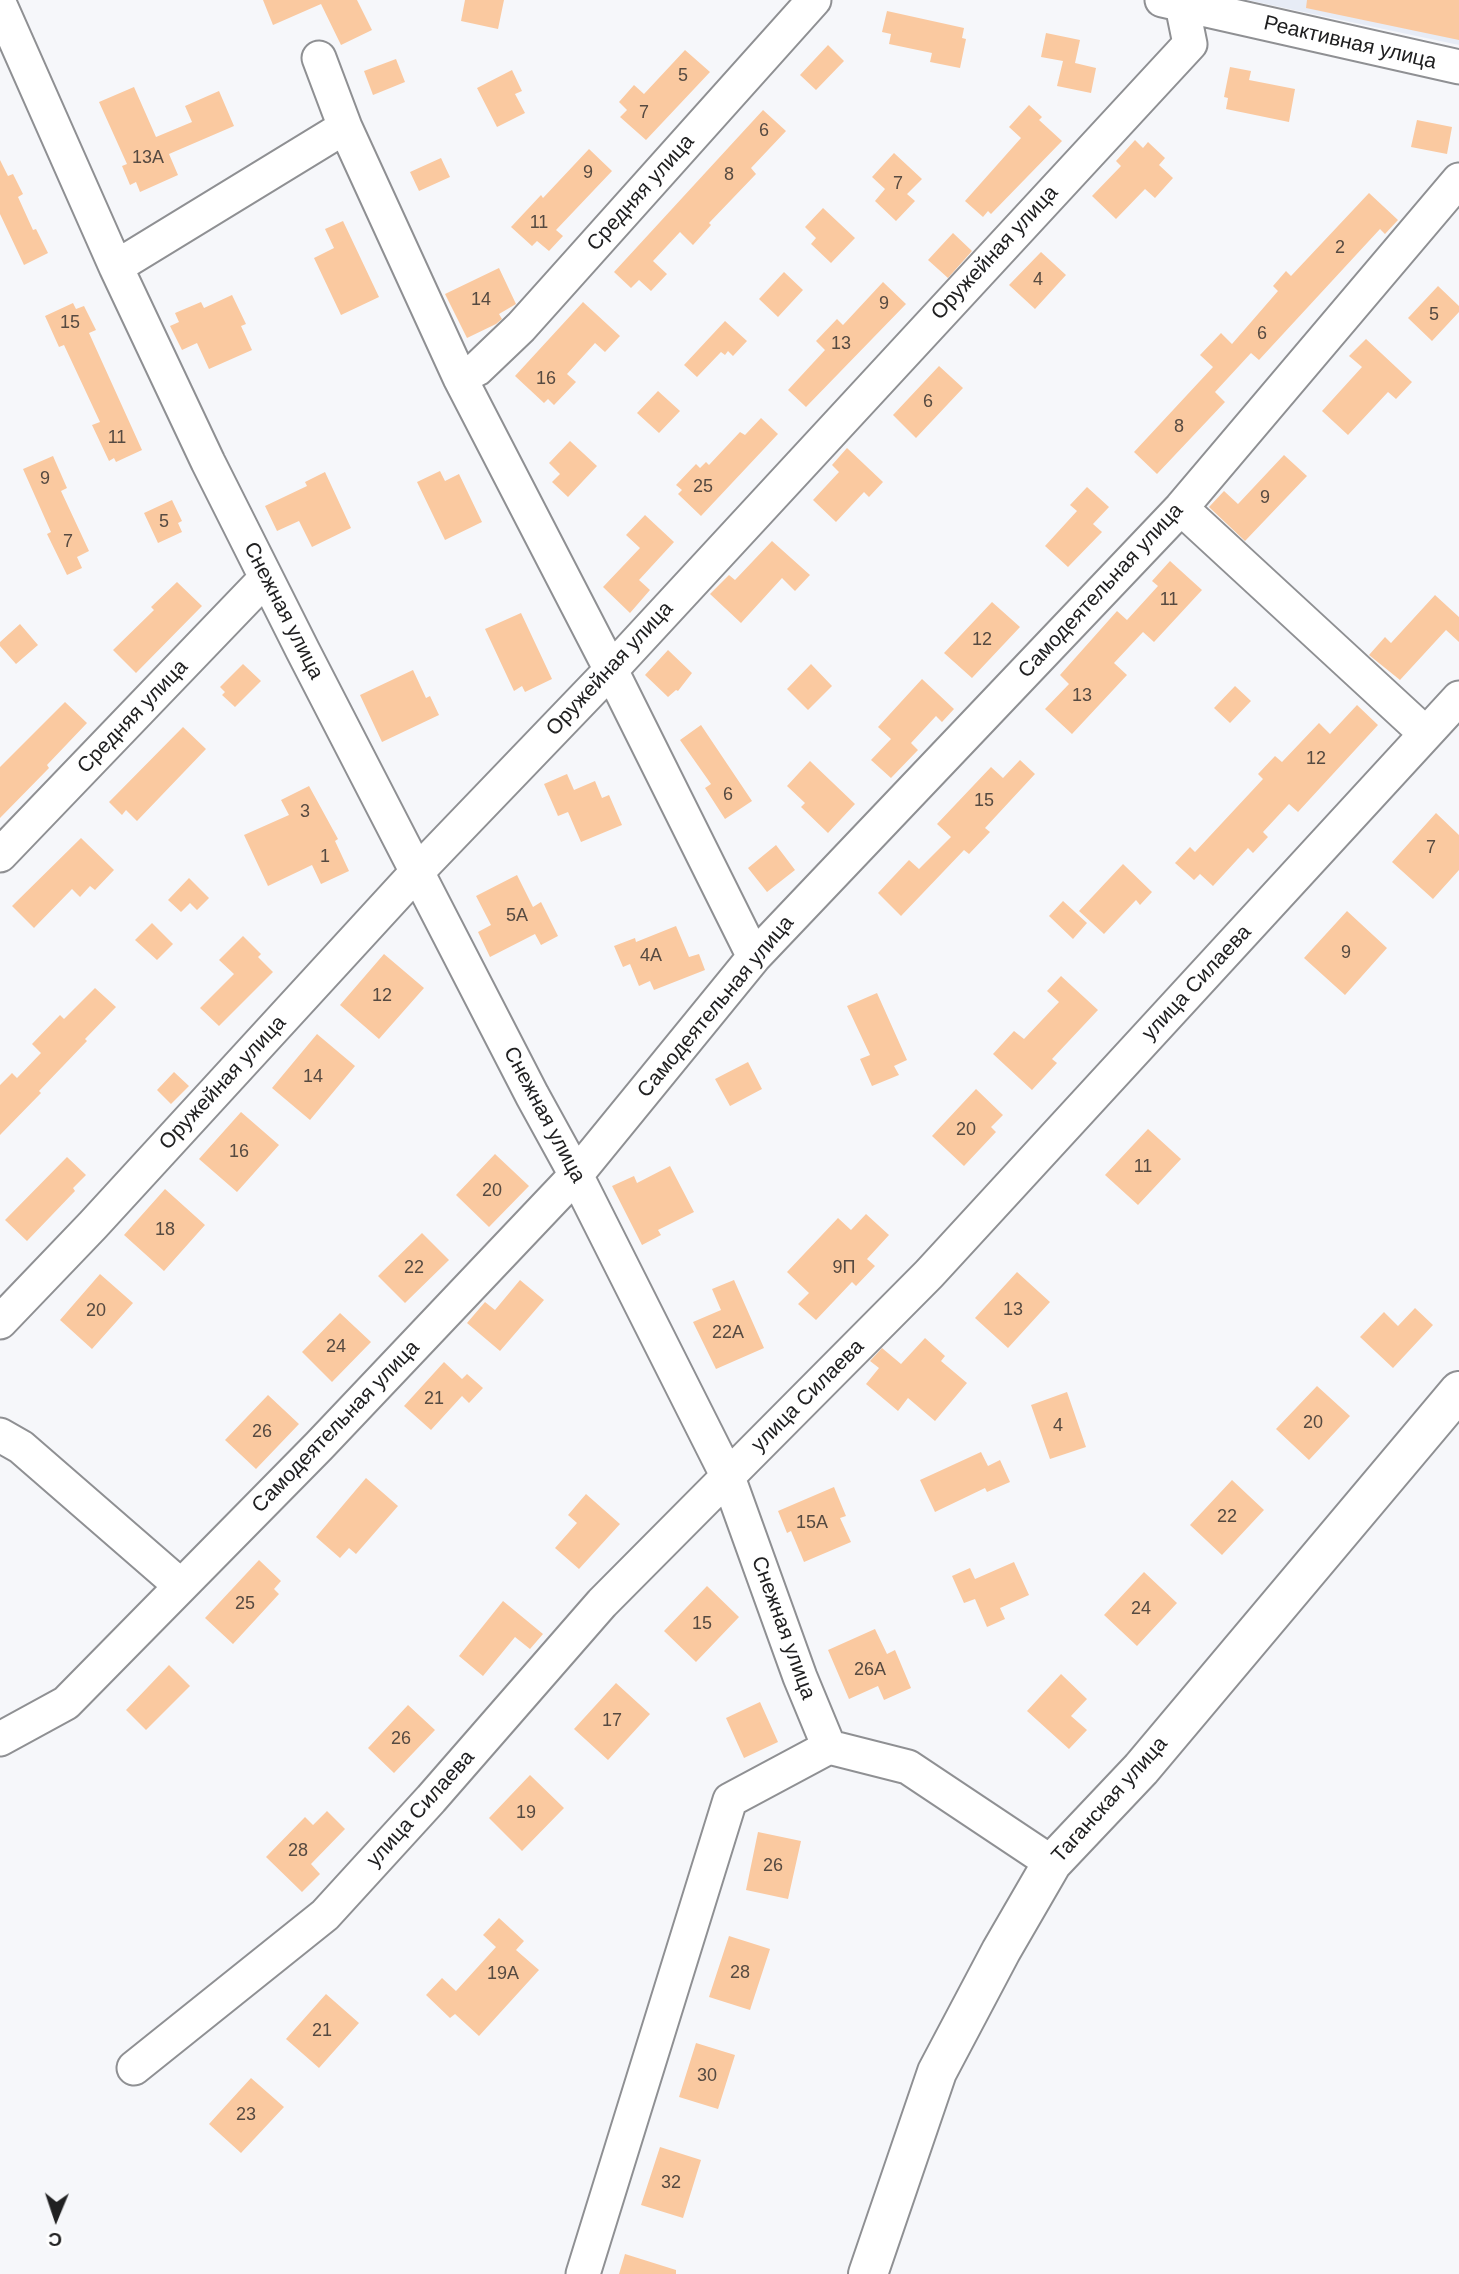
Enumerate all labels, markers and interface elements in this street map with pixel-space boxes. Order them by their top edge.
street label: Реактивная улица [1261,11,1439,75]
house number: 5 [678,65,688,87]
house number: 7 [639,102,649,124]
house number: 6 [759,120,769,142]
street label: Средняя улица [582,129,700,257]
house number: 13А [132,147,164,169]
house number: 9 [583,162,593,184]
house number: 8 [724,164,734,186]
house number: 7 [893,173,903,195]
street label: Оружейная улица [926,181,1064,325]
house number: 11 [530,212,548,234]
house number: 2 [1335,237,1345,259]
house number: 4 [1033,269,1043,291]
house number: 14 [471,289,491,311]
house number: 9 [879,293,889,315]
house number: 5 [1429,304,1439,326]
house number: 15 [60,312,80,334]
house number: 6 [1257,323,1267,345]
house number: 13 [831,333,851,355]
house number: 16 [536,368,556,390]
house number: 6 [923,391,933,413]
house number: 8 [1174,416,1184,438]
house number: 11 [108,427,126,449]
house number: 9 [40,468,50,490]
house number: 25 [693,476,713,498]
house number: 9 [1260,487,1270,509]
street label: Самодеятельная улица [1013,498,1189,684]
house number: 5 [159,511,169,533]
house number: 7 [63,531,73,553]
street label: Снежная улица [238,538,328,684]
house number: 11 [1160,589,1178,611]
street label: Оружейная улица [541,597,679,741]
house number: 12 [972,629,992,651]
street label: Средняя улица [72,655,194,779]
house number: 13 [1072,685,1092,707]
house number: 12 [1306,748,1326,770]
house number: 6 [723,784,733,806]
house number: 15 [974,790,994,812]
house number: 3 [300,801,310,823]
house number: 7 [1426,837,1436,859]
house number: 1 [320,846,330,868]
house number: 5А [506,905,528,927]
street label: Самодеятельная улица [632,911,800,1103]
street label: улица Силаева [1137,920,1257,1046]
house number: 9 [1341,942,1351,964]
house number: 4А [640,945,662,967]
house number: 12 [372,985,392,1007]
street label: Оружейная улица [154,1011,292,1155]
street label: Снежная улица [498,1043,590,1187]
house number: 14 [303,1066,323,1088]
house number: 20 [956,1119,976,1141]
house number: 16 [229,1141,249,1163]
house number: 11 [1134,1156,1152,1178]
house number: 20 [482,1180,502,1202]
house number: 18 [155,1219,175,1241]
house number: 22 [404,1257,424,1279]
house number: 9П [833,1257,855,1279]
house number: 13 [1003,1299,1023,1321]
house number: 20 [86,1300,106,1322]
house number: 22А [712,1322,744,1344]
street label: улица Силаева [747,1335,869,1457]
street label: Самодеятельная улица [247,1336,425,1518]
house number: 24 [326,1336,346,1358]
house number: 21 [424,1388,444,1410]
house number: 20 [1303,1412,1323,1434]
house number: 4 [1053,1415,1063,1437]
house number: 26 [252,1421,272,1443]
house number: 22 [1217,1506,1237,1528]
house number: 15А [796,1512,828,1534]
street label: Снежная улица [745,1553,821,1703]
house number: 25 [235,1593,255,1615]
house number: 24 [1131,1598,1151,1620]
house number: 15 [692,1613,712,1635]
house number: 26А [854,1659,886,1681]
house number: 17 [602,1710,622,1732]
house number: 26 [391,1728,411,1750]
street label: Таганская улица [1047,1732,1173,1868]
street label: улица Силаева [362,1745,480,1873]
house number: 19 [516,1802,536,1824]
house number: 28 [288,1840,308,1862]
house number: 26 [763,1855,783,1877]
house number: 28 [730,1962,750,1984]
house number: 19А [487,1963,519,1985]
house number: 21 [312,2020,332,2042]
house number: 30 [697,2065,717,2087]
house number: 23 [236,2104,256,2126]
house number: 32 [661,2172,681,2194]
north arrow [21,2183,91,2253]
text: С [48,2229,62,2250]

